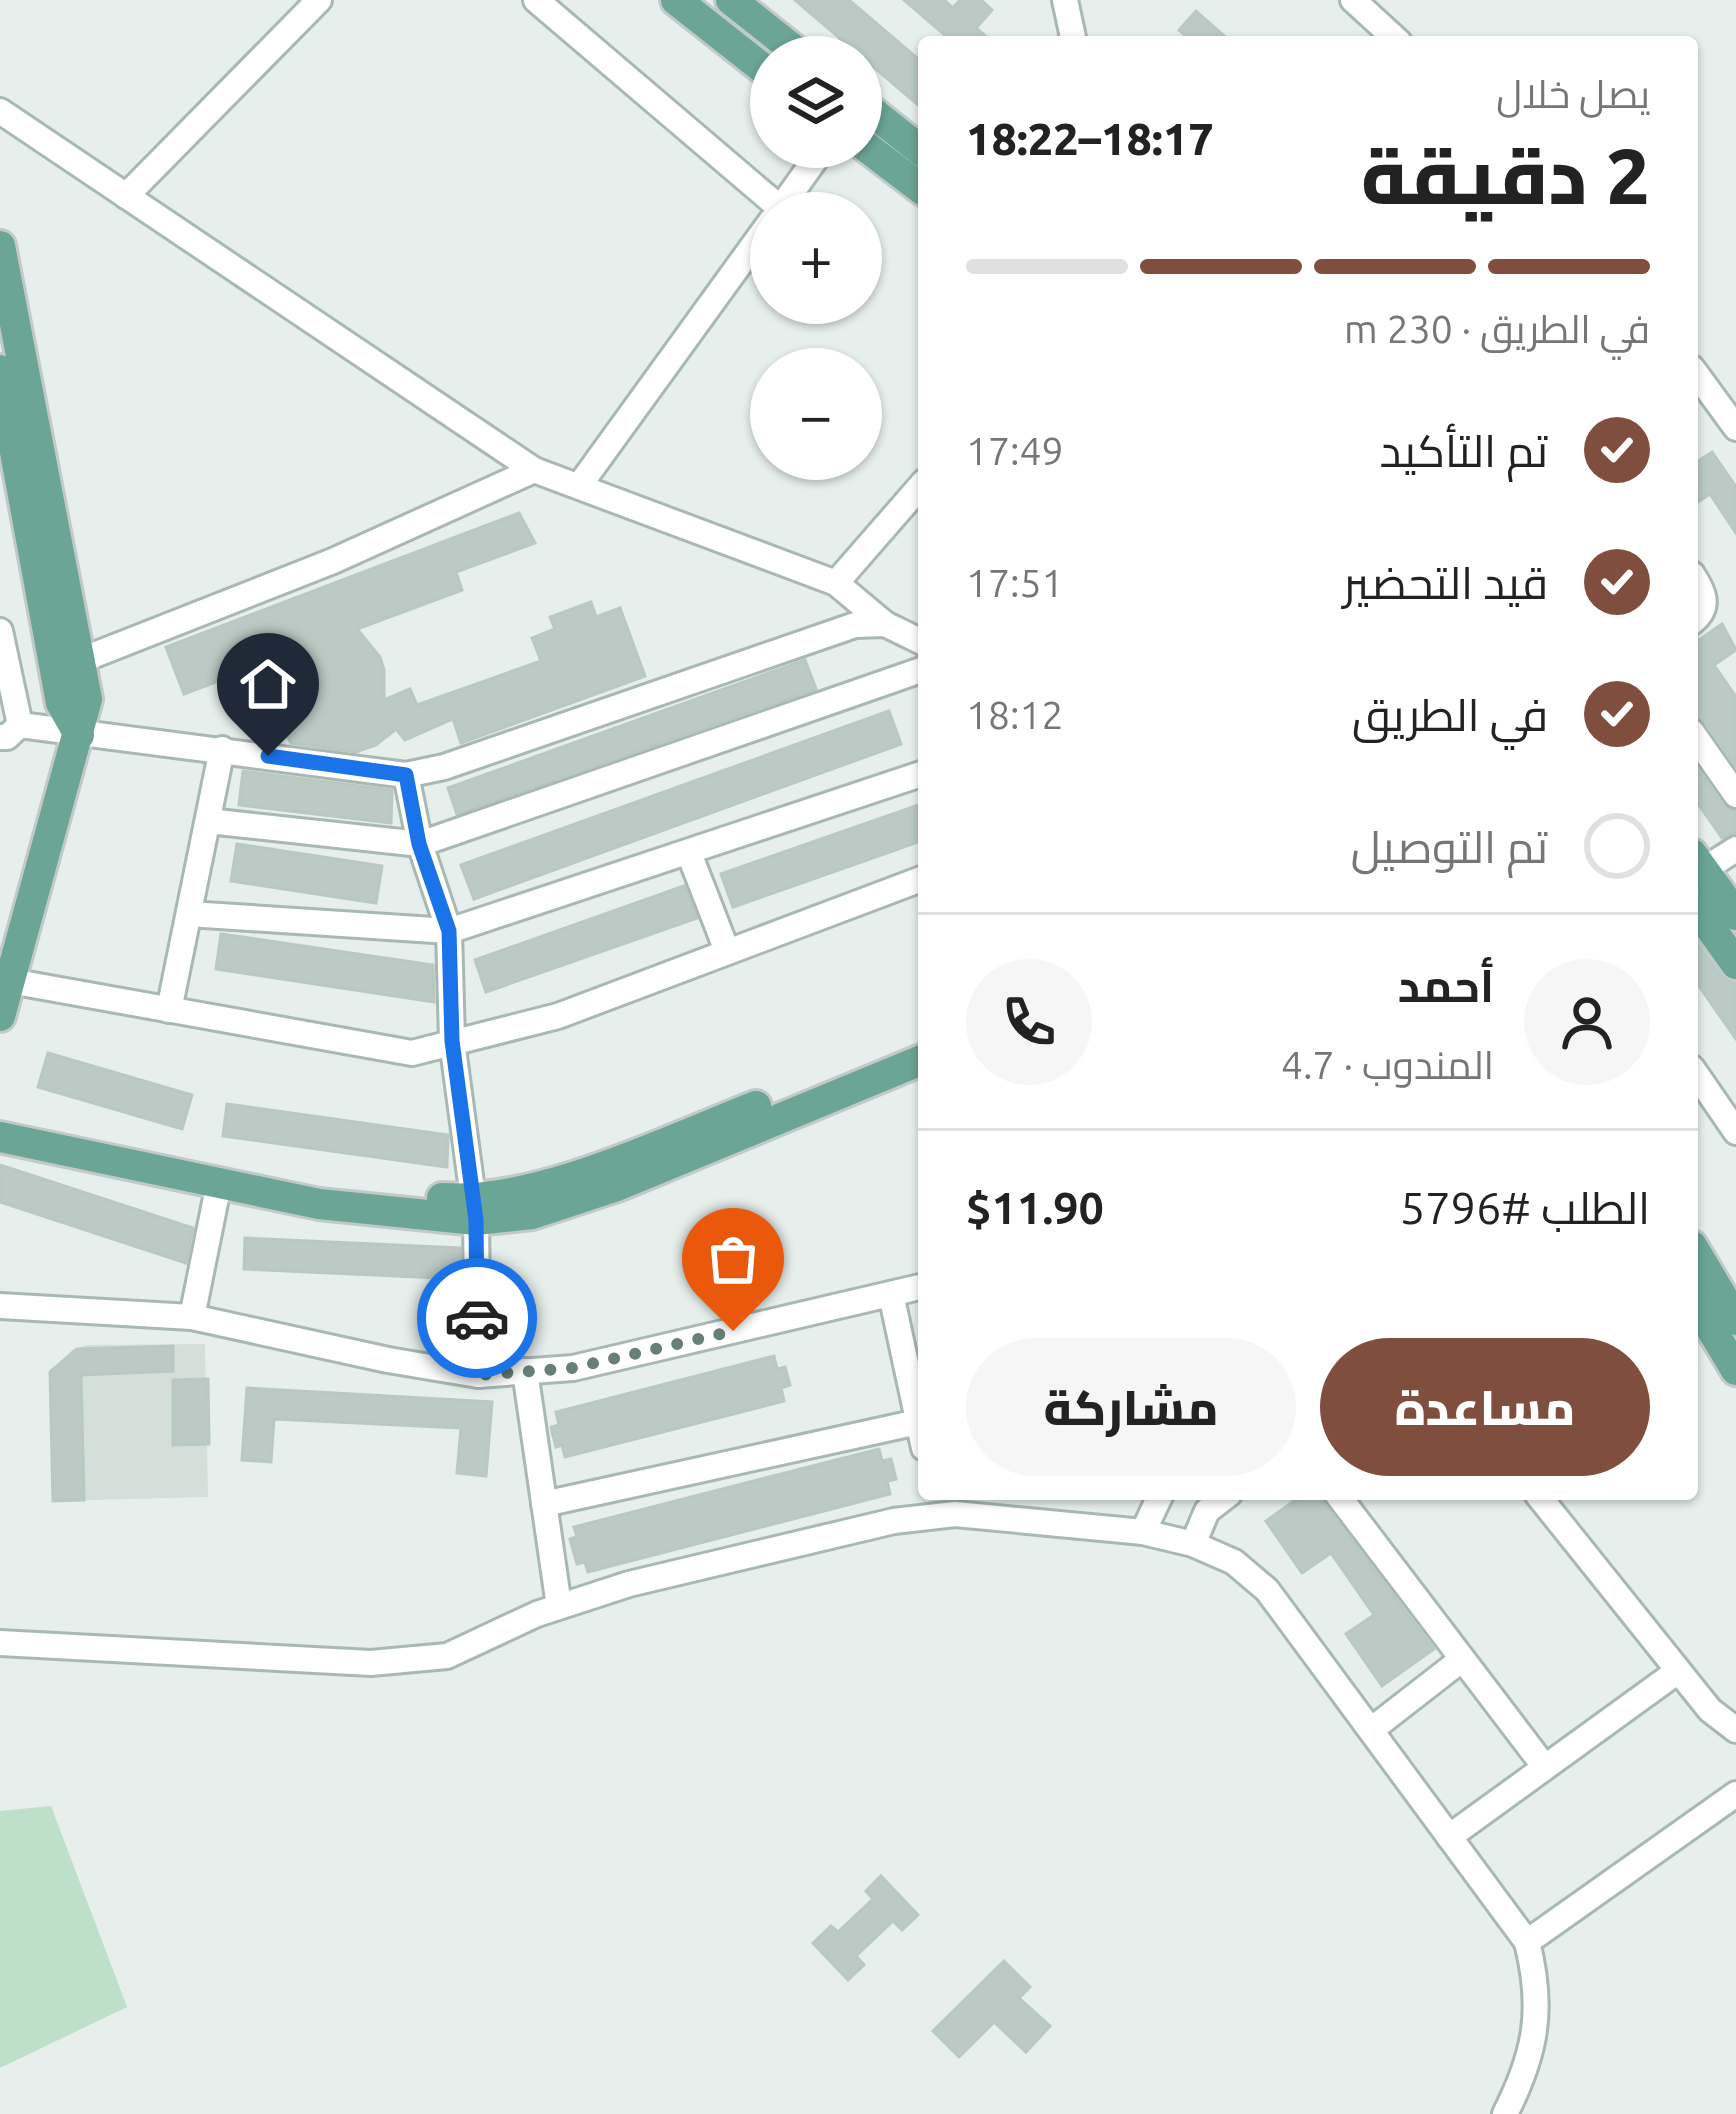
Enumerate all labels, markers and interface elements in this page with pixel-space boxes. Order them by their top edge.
map controls [750,36,882,480]
button: layers [750,36,882,168]
text: يصل خلال [1496,72,1650,115]
text: 18:17–18:22 [966,113,1214,164]
text: 2 دقيقة [1361,131,1650,219]
button: + [750,192,882,324]
text: في الطريق · 230 m [1344,307,1650,350]
button: − [750,348,882,480]
icon: check [1584,417,1650,483]
text: تم التأكيد [1380,425,1548,476]
text: 17:49 [966,429,1064,472]
icon: check [1584,549,1650,615]
text: قيد التحضير [1343,557,1548,608]
text: 17:51 [966,561,1064,604]
pin [217,633,319,756]
icon: home [235,651,301,717]
icon: check [1584,681,1650,747]
text: في الطريق [1352,689,1548,740]
text: 18:12 [966,693,1064,736]
text: تم التوصيل [1351,821,1548,872]
button: phone [966,959,1092,1085]
button: person [1524,959,1650,1085]
text: أحمد [1398,960,1494,1011]
text: المندوب · 4.7 [1281,1043,1494,1086]
text: $11.90 [966,1182,1104,1233]
text: الطلب #5796 [1400,1182,1650,1233]
pin [682,1208,784,1331]
icon: bag [700,1226,766,1292]
courier [417,1258,537,1378]
icon: car [444,1285,510,1351]
button: مشاركة [966,1338,1296,1476]
button: مساعدة [1320,1338,1650,1476]

